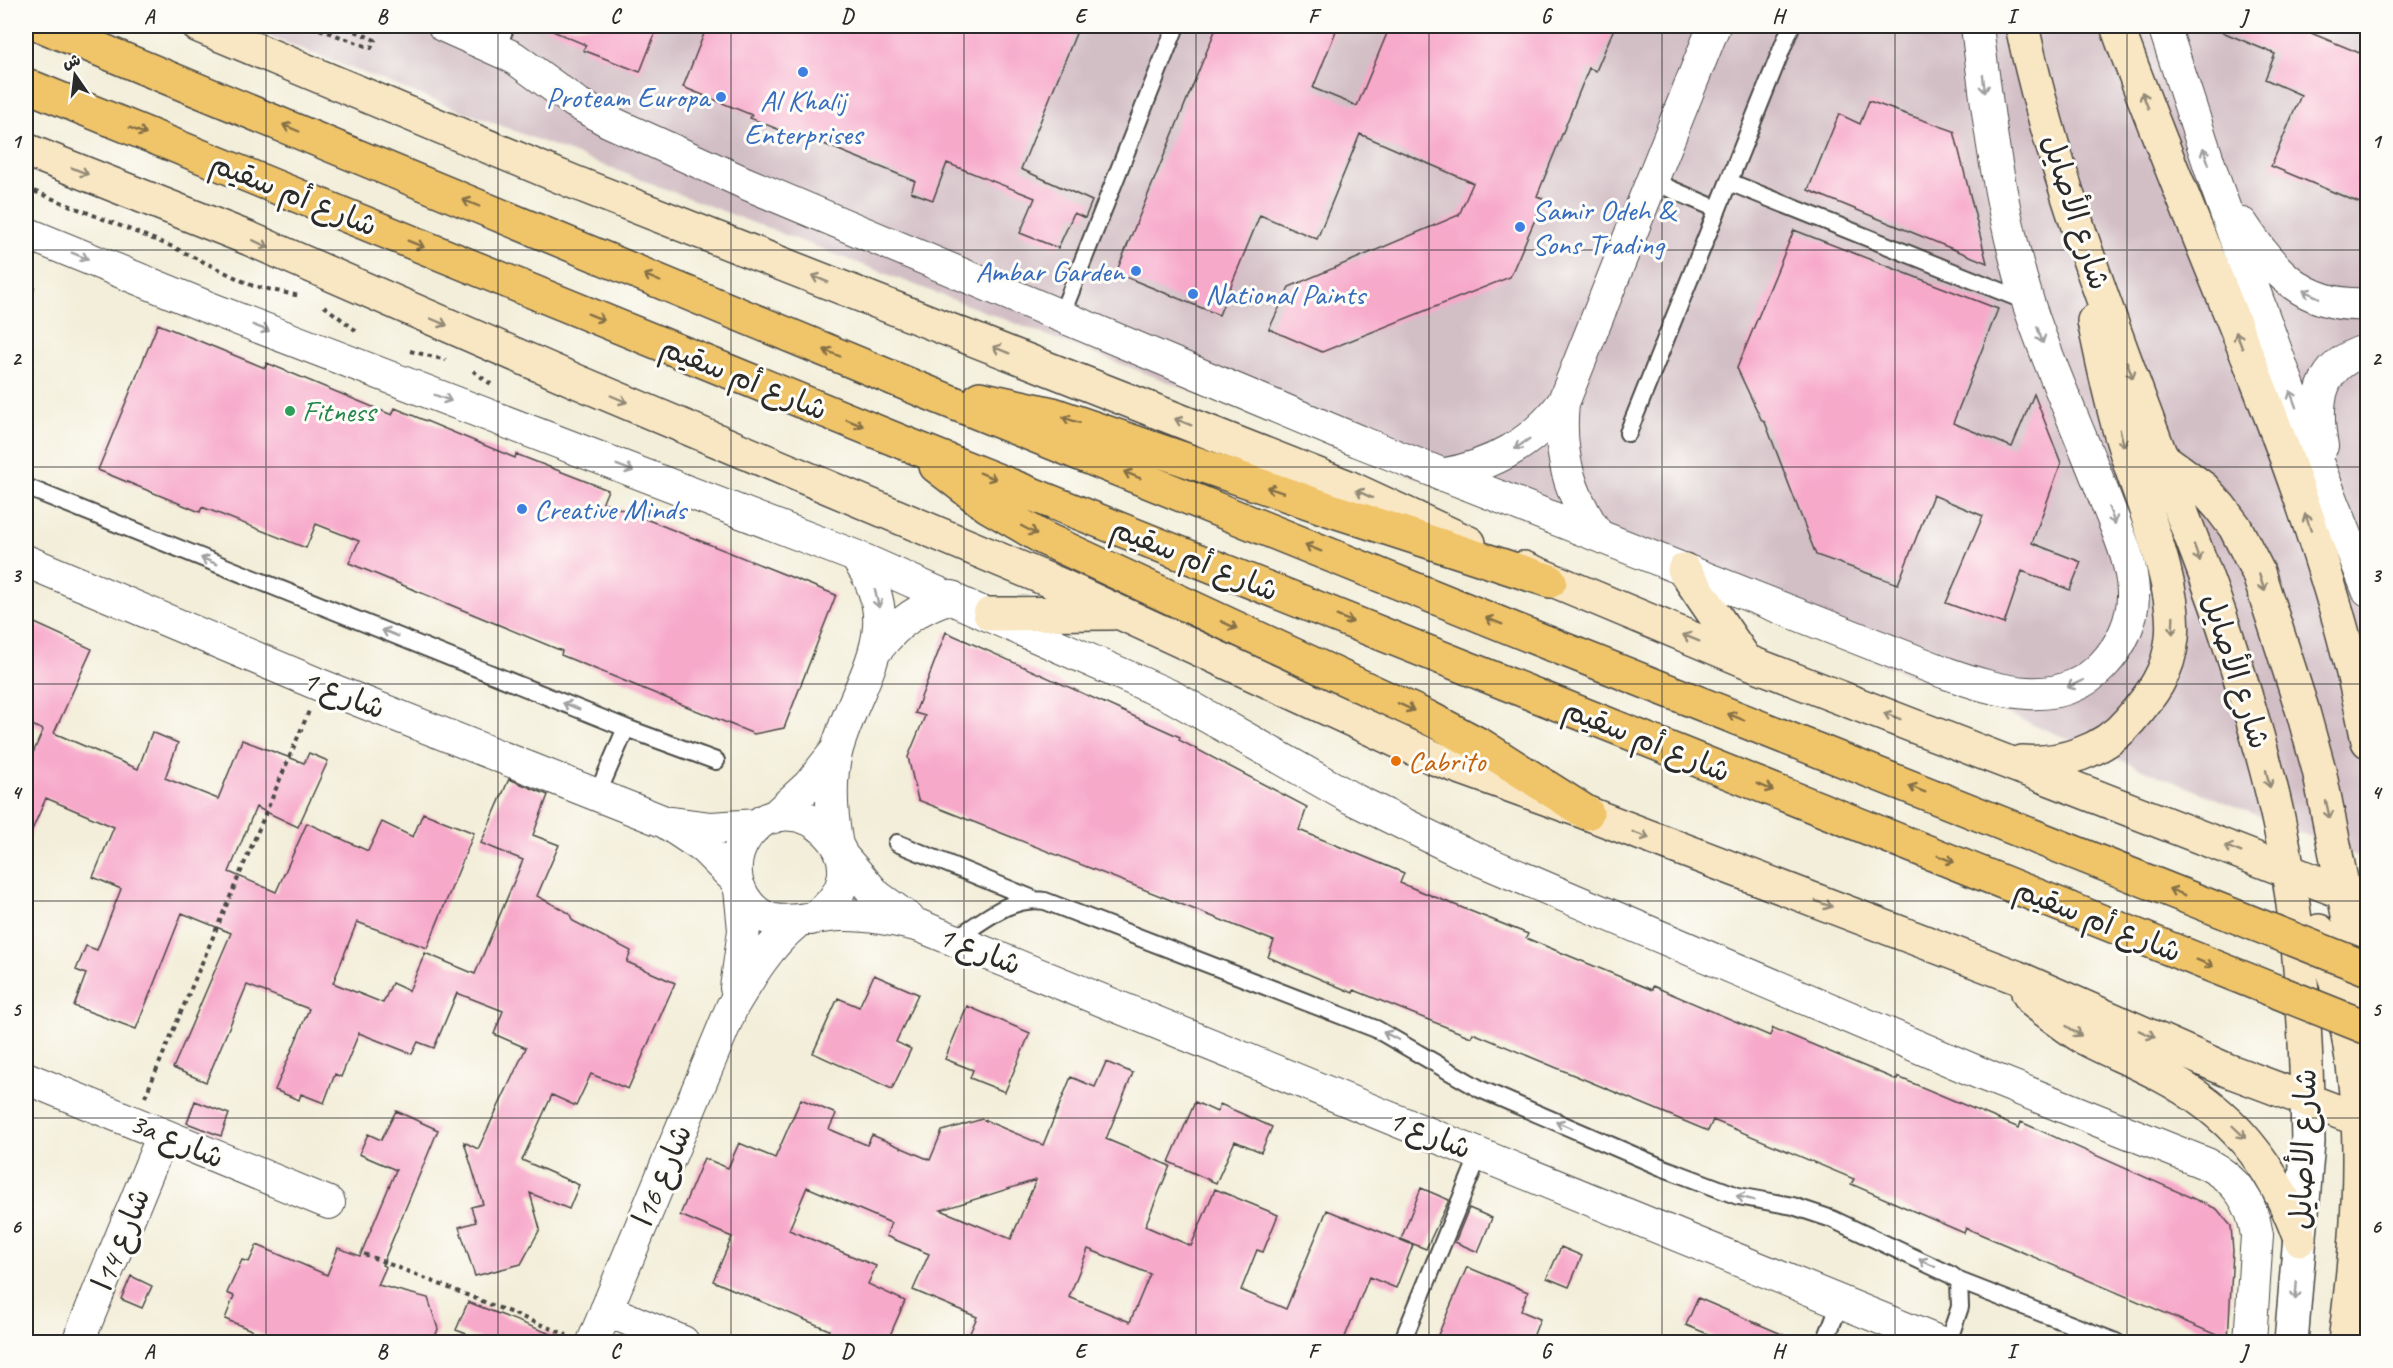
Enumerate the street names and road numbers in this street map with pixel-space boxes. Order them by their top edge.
street label: شارع الأصايل [2031,129,2120,295]
street label: شارع أم سقيم [204,143,383,247]
street label: شارع أم سقيم [654,327,833,431]
street label: شارع أم سقيم [1105,508,1284,612]
street label: شارع الأصايل [2191,588,2280,754]
street label: شارع 1 [296,660,391,730]
street label: شارع أم سقيم [1557,689,1736,793]
street label: شارع أم سقيم [2008,869,2187,973]
street label: شارع 1 [932,916,1027,986]
street label: شارع الأصايل [2280,1068,2327,1230]
street label: شارع 1 [1382,1100,1477,1170]
street label: 3a شارع [123,1103,230,1179]
street label: شارع 16ا [624,1119,702,1232]
street label: شارع 14ا [83,1182,160,1296]

